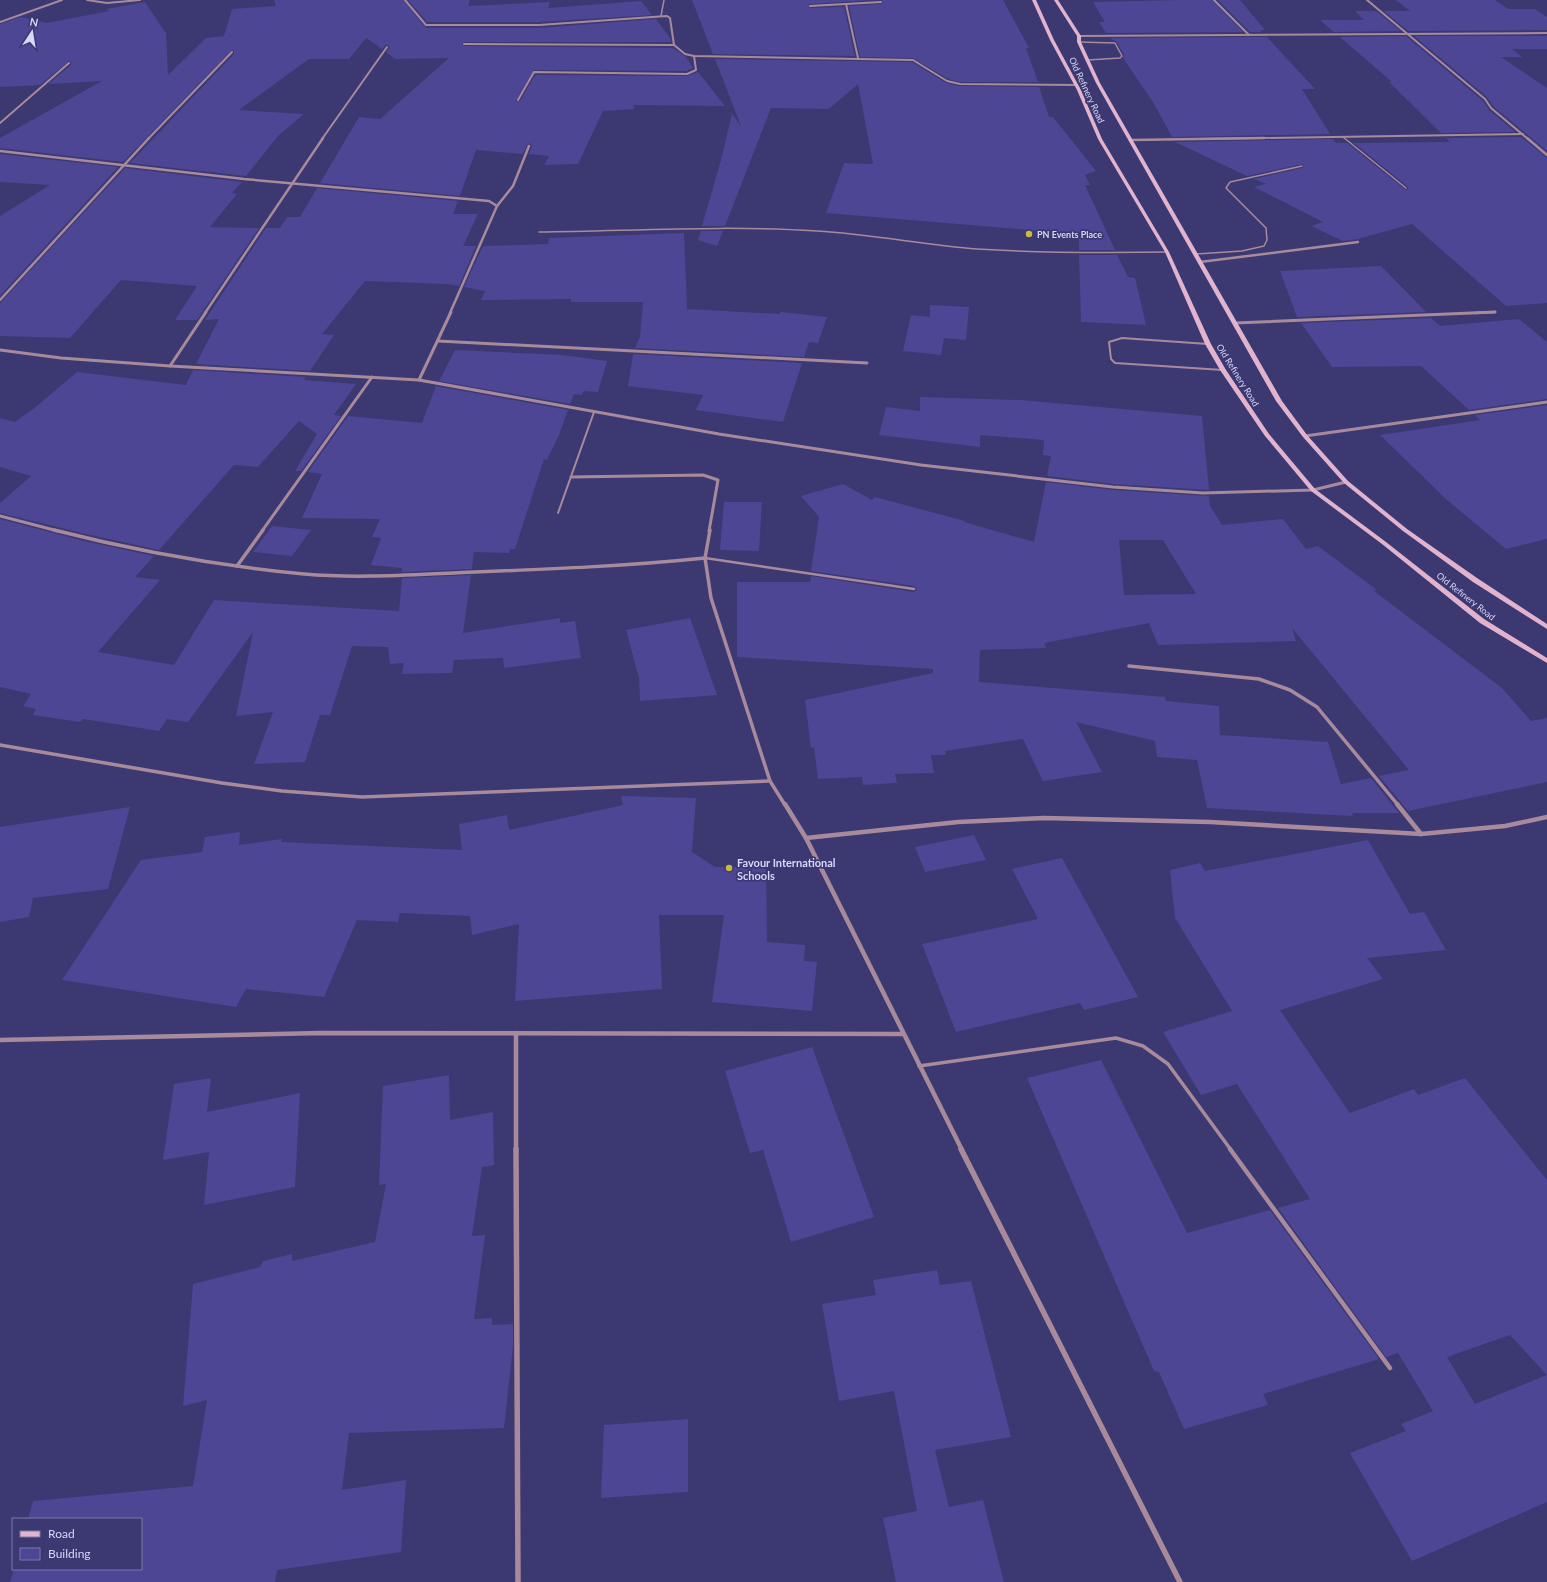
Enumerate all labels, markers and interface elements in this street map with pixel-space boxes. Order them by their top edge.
north arrow [12,12,52,52]
text: N [29,14,40,29]
street label: Old Refinery Road [1067,55,1107,125]
marker: PN Events Place [1024,229,1034,239]
place label: PN Events Place [1037,229,1102,240]
street label: Old Refinery Road [1214,342,1262,408]
street label: Old Refinery Road [1434,570,1498,622]
place label: Favour International Schools [737,856,836,882]
marker: Favour International Schools [724,863,734,873]
legend [12,1518,142,1570]
text: Road [48,1526,75,1541]
text: Building [48,1546,91,1561]

